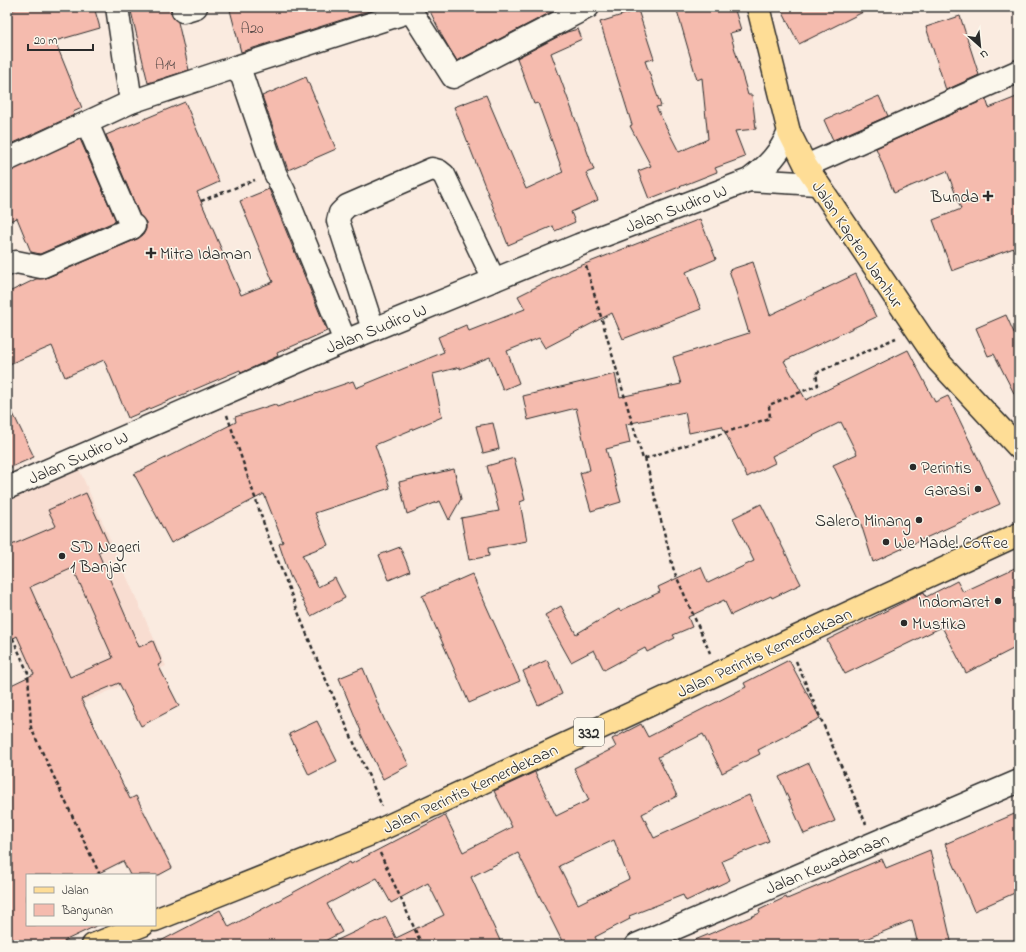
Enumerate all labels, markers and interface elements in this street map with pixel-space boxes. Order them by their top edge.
house number: A20 [240,18,264,40]
scale bar [28,26,93,52]
north arrow [960,26,1000,66]
text: 20 m [34,32,57,50]
text: U [977,45,991,63]
house number: A14 [155,54,175,76]
street label: Jalan Kapten Jamhur [805,176,909,314]
street label: Jalan Sudiro W [622,179,731,240]
place label: Bunda [930,185,979,210]
marker: Bunda [982,190,994,202]
place label: Mitra Idaman [160,242,251,267]
marker: Mitra Idaman [145,247,157,259]
street label: Jalan Sudiro W [322,298,431,361]
street label: Jalan Sudiro W [25,425,133,492]
place label: Perintis [921,456,972,481]
marker: Perintis [908,462,918,472]
place label: Garasi [924,478,970,503]
marker: Garasi [973,484,983,494]
place label: Salero Minang [815,509,911,536]
marker: Salero Minang [914,515,924,525]
place label: We Made! Coffee [894,531,1009,556]
place label: SD Negeri 1 Banjar [70,535,140,580]
marker: We Made! Coffee [881,537,891,547]
marker: SD Negeri 1 Banjar [57,551,67,561]
place label: Indomaret [918,590,990,615]
marker: Indomaret [993,596,1003,606]
street label: Jalan Perintis Kemerdekaan [673,602,856,705]
place label: Mustika [912,612,966,637]
marker: Mustika [899,618,909,628]
road number: 332 [574,718,604,746]
street label: Jalan Perintis Kemerdekaan [379,738,562,841]
street label: Jalan Kewadanaan [762,827,893,902]
legend [26,874,156,926]
text: Jalan [62,882,89,900]
text: Bangunan [61,902,113,921]

